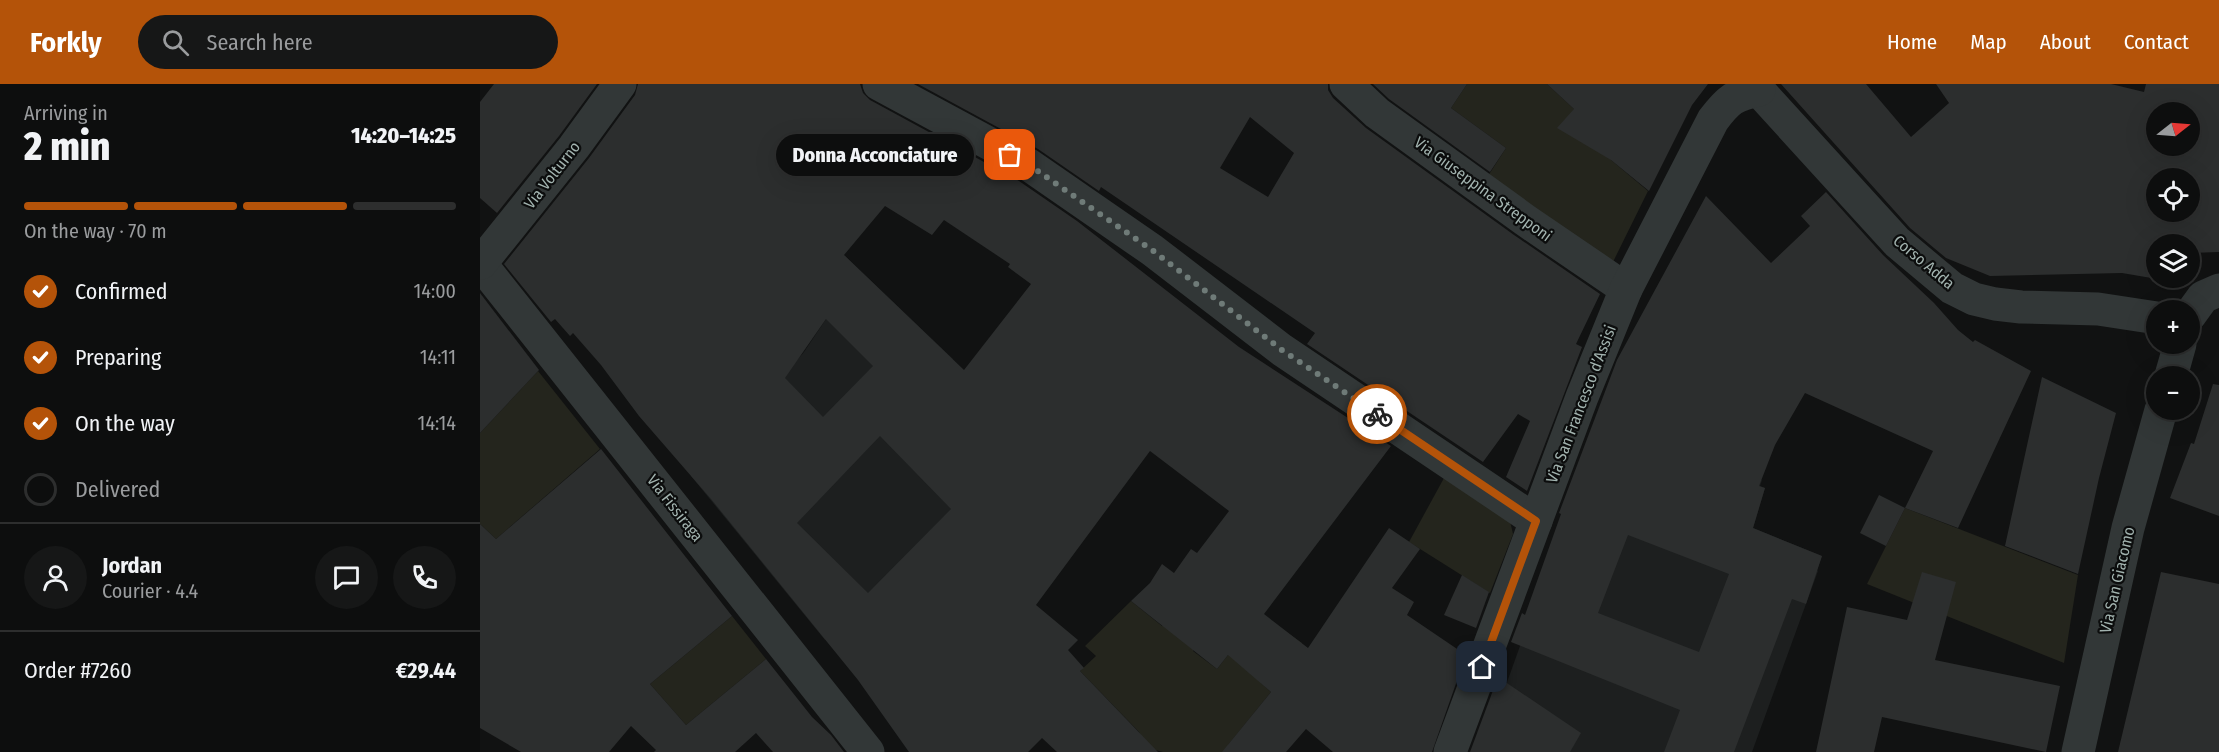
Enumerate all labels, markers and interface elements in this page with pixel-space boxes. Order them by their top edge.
search box [138,15,558,69]
text: Forkly [30,26,102,59]
icon: search [159,26,192,59]
text: Search here [207,29,313,56]
text: Home [1887,29,1937,55]
text: Map [1970,29,2007,55]
text: About [2040,29,2091,55]
text: Contact [2124,29,2189,55]
text: Arriving in [24,101,108,125]
north arrow [2146,102,2200,156]
map controls [2146,102,2200,420]
text: 14:20–14:25 [351,122,456,149]
text: 2 min [24,124,110,170]
pin [984,129,1035,180]
street label: Via Giuseppina Strepponi [1411,133,1555,245]
callout: Donna Acconciature [776,134,974,176]
street label: Via Volturno [520,138,584,212]
icon: bag [993,138,1026,171]
text: Donna Acconciature [793,143,957,167]
button: locate [2146,168,2200,222]
text: On the way · 70 m [24,219,167,243]
street label: Corso Adda [1890,231,1959,293]
button: layers [2146,234,2200,288]
icon: check [24,275,57,308]
text: Confirmed [75,278,168,305]
text: 14:00 [413,279,456,303]
button: + [2146,300,2200,354]
street label: Via San Francesco d’Assisi [1542,322,1620,486]
icon: check [24,341,57,374]
text: Preparing [75,344,161,371]
text: 14:11 [420,345,456,369]
button: − [2146,366,2200,420]
courier [1347,384,1407,444]
icon: bike [1361,398,1394,431]
icon: check [24,407,57,440]
text: On the way [75,410,175,437]
text: 14:14 [418,411,456,435]
street label: Via Fissiraga [643,471,707,545]
text: Delivered [75,476,160,503]
street label: Via San Giacomo [2096,525,2138,635]
button: person [24,546,87,609]
button: chat [315,546,378,609]
button: phone [393,546,456,609]
text: Jordan [102,552,162,579]
text: Courier · 4.4 [102,579,198,603]
pin [1456,641,1507,692]
icon: home [1465,650,1498,683]
text: Order #7260 [24,657,132,684]
text: €29.44 [396,657,456,684]

